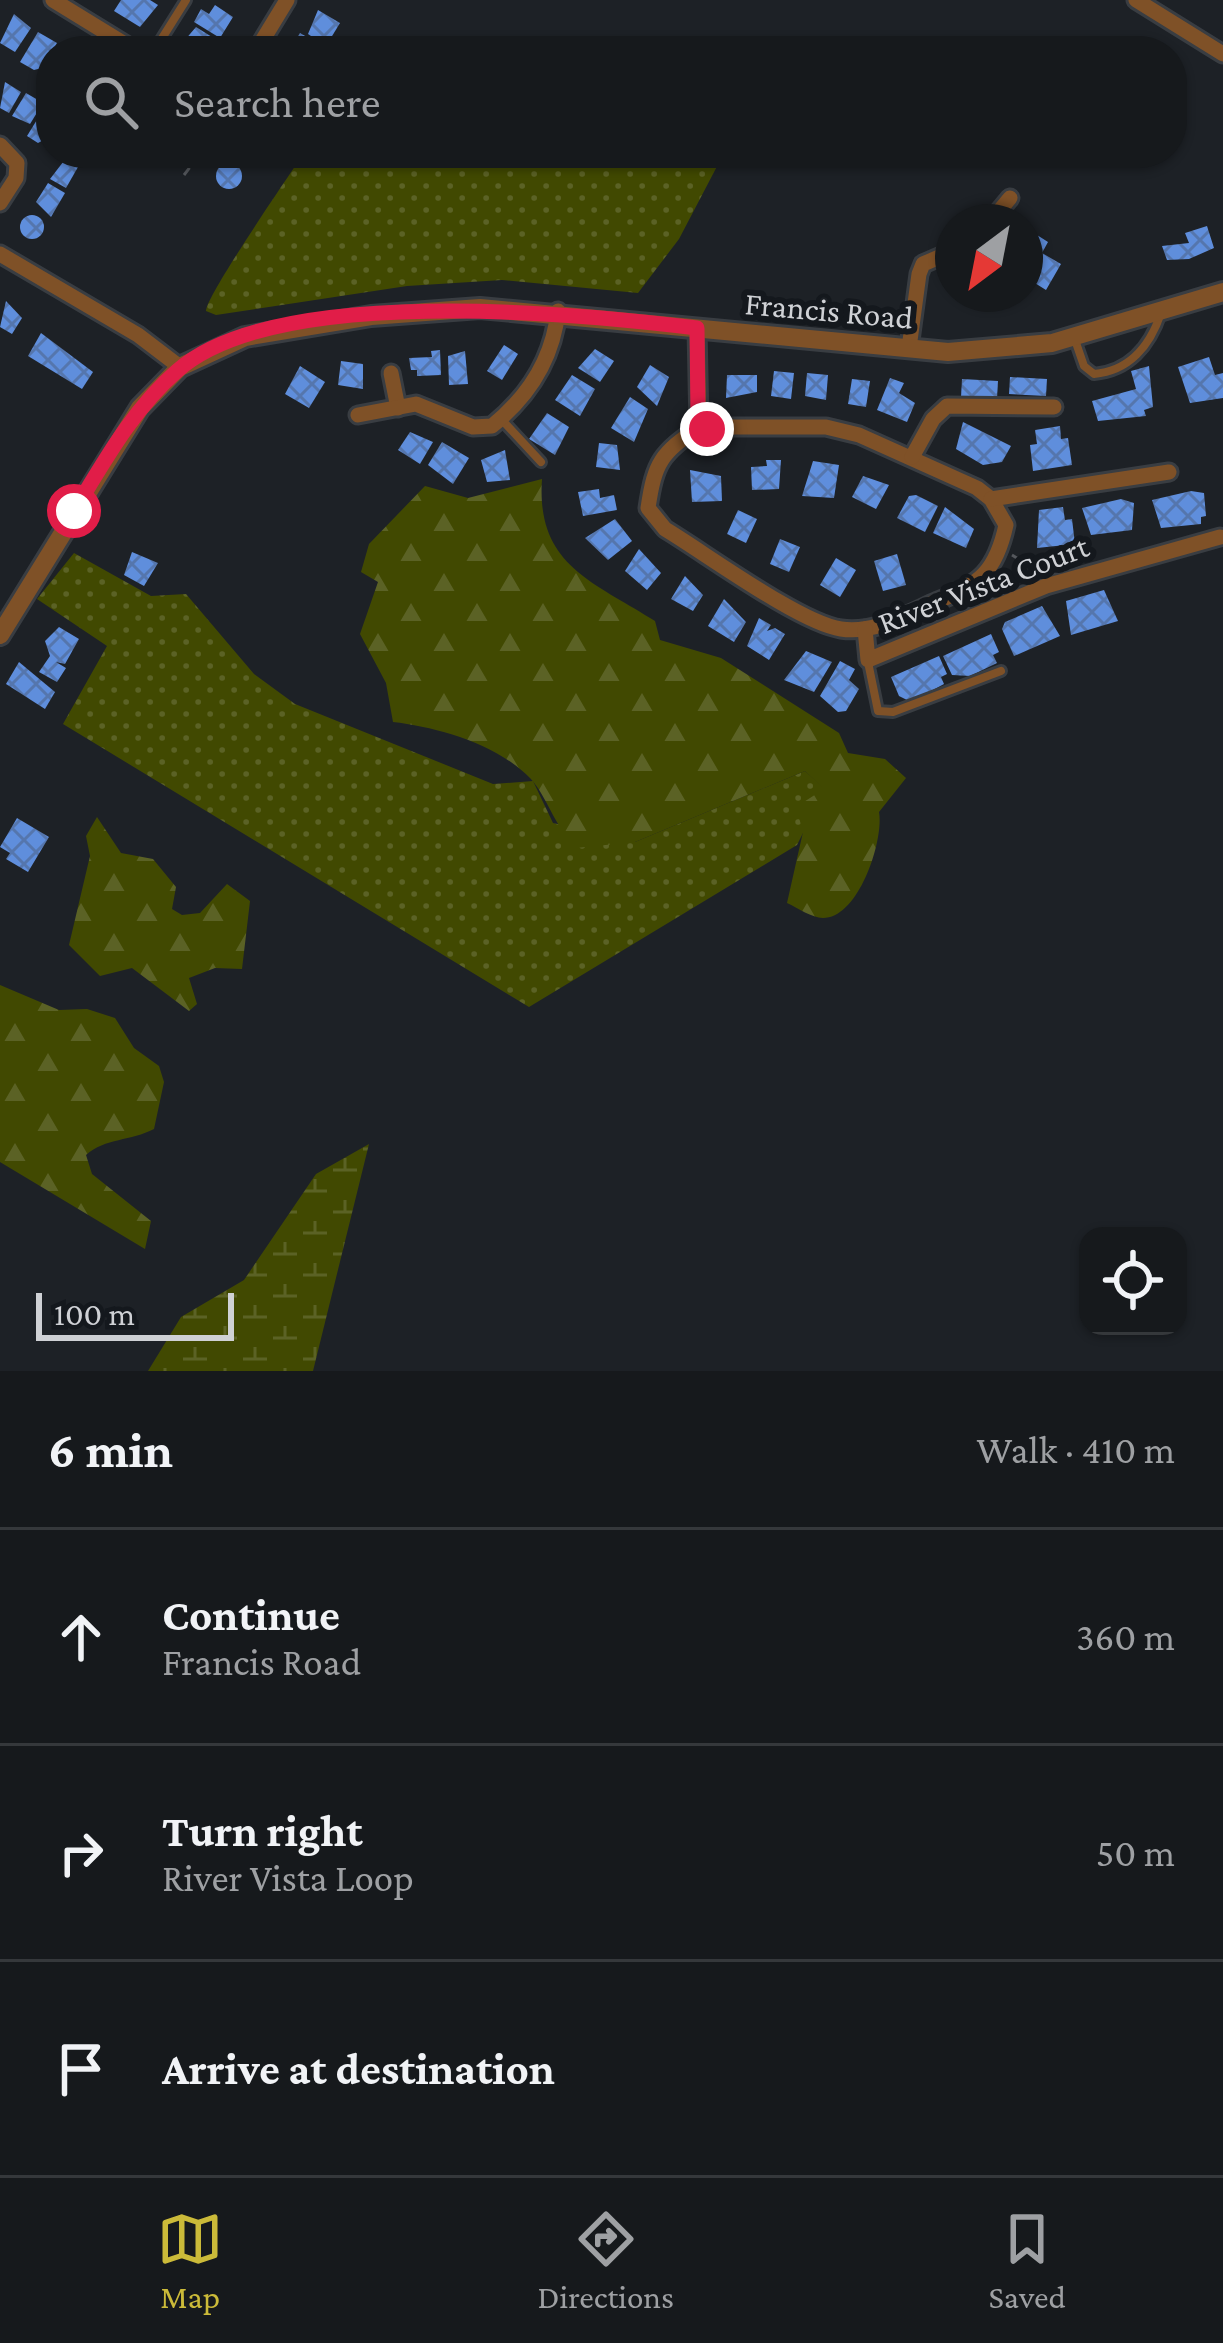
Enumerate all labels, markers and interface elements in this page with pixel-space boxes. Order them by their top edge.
search box [36,36,1187,168]
icon: search [78,69,144,135]
text: Search here [174,77,381,127]
north arrow [935,204,1043,312]
street label: Francis Road [743,284,915,336]
route end [680,402,734,456]
route start [47,484,101,538]
street label: River Vista Court [873,527,1094,641]
map controls [1079,1227,1187,1335]
button: locate [1079,1227,1187,1335]
scale bar [36,1287,234,1340]
text: 100 m [54,1295,135,1332]
text: 6 min [48,1421,173,1478]
text: Walk · 410 m [976,1428,1175,1471]
text: Continue [162,1590,340,1640]
icon: ahead [48,1604,114,1670]
text: 360 m [1076,1615,1175,1658]
text: Francis Road [162,1640,361,1683]
text: Turn right [162,1806,363,1856]
icon: right [48,1820,114,1886]
text: 50 m [1096,1831,1175,1874]
text: River Vista Loop [162,1856,414,1899]
icon: arrive [48,2036,114,2102]
text: Arrive at destination [162,2044,555,2094]
tab: Map [157,2206,223,2315]
tab: Directions [538,2206,674,2315]
tab: Saved [988,2206,1066,2315]

